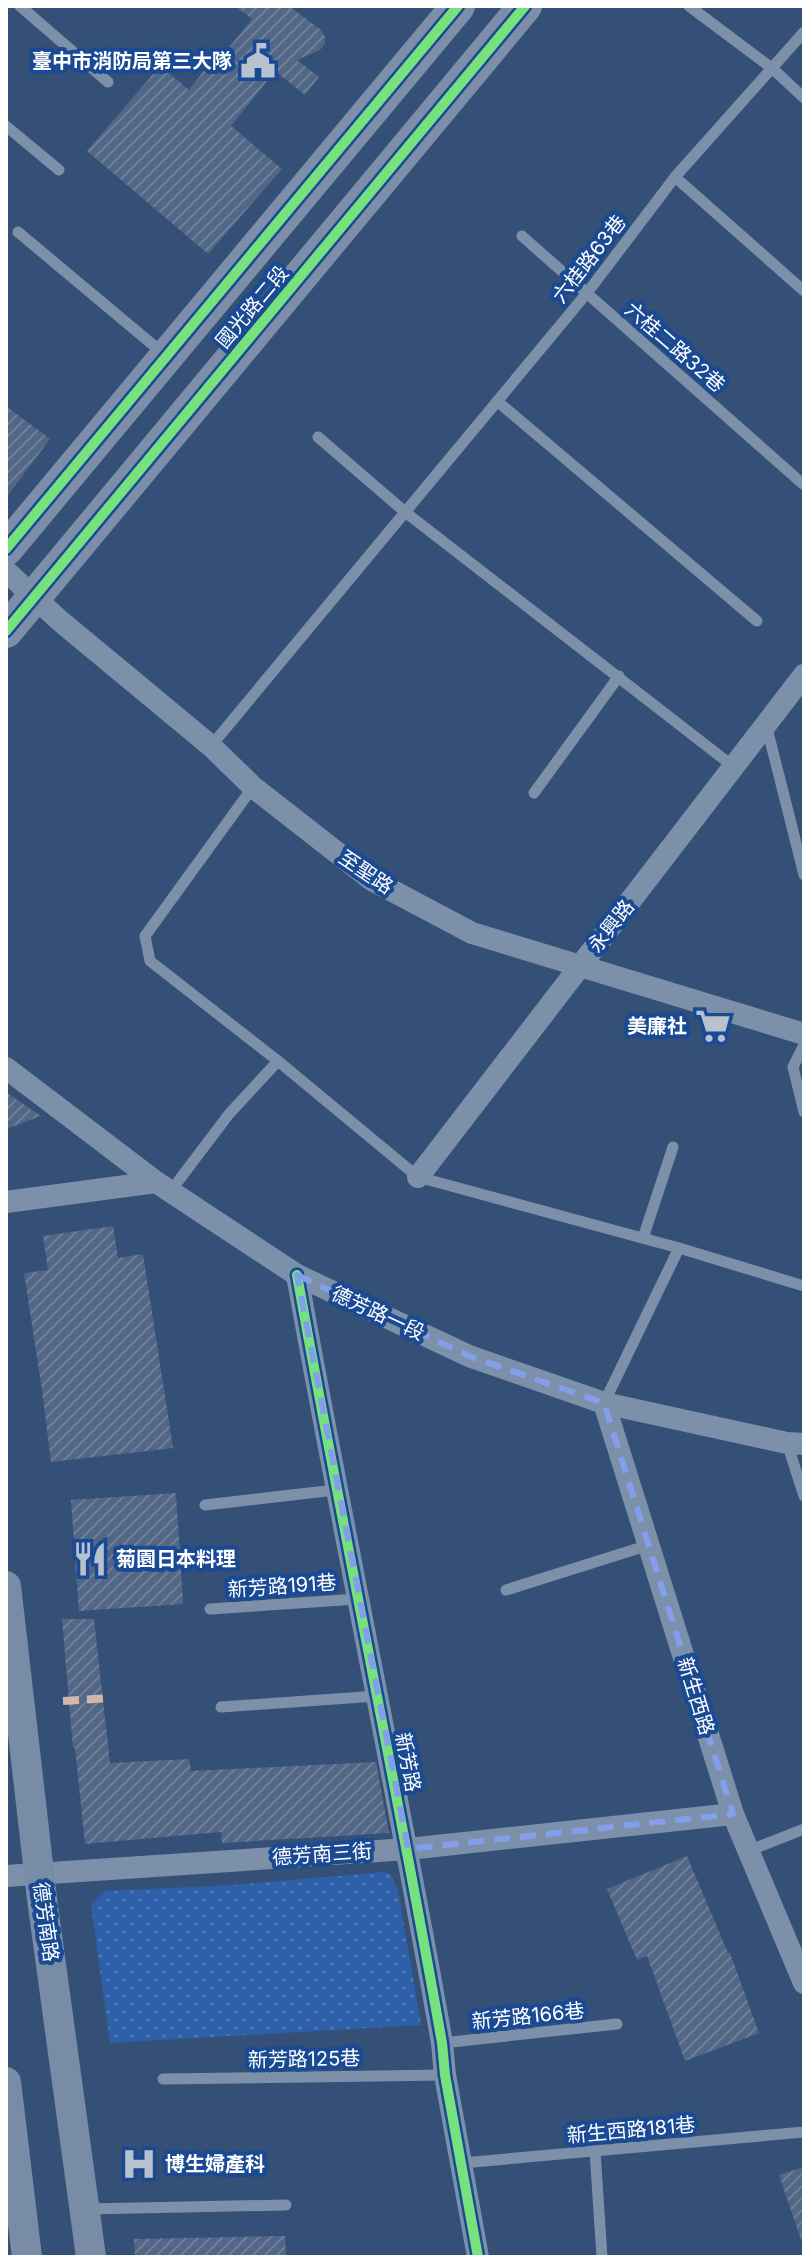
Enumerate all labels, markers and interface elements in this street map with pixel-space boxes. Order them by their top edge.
public building icon: 臺中市消防局第三大隊 [239,42,277,80]
place label: 臺中市消防局第三大隊 [32,49,232,73]
street label: 六桂路63巷 [547,210,631,308]
street label: 國光路二段 [211,261,293,353]
street label: 六桂二路32巷 [620,297,730,397]
street label: 至聖路 [334,845,398,899]
street label: 永興路 [583,895,639,957]
supermarket icon: 美廉社 [694,1007,732,1045]
place label: 美廉社 [627,1014,687,1038]
street label: 德芳路一段 [328,1281,428,1345]
restaurant icon: 菊園日本料理 [71,1540,109,1578]
place label: 菊園日本料理 [116,1547,236,1571]
street label: 新芳路191巷 [227,1570,337,1602]
street label: 新生西路 [673,1654,719,1738]
street label: 新芳路 [390,1730,426,1794]
street label: 德芳南三街 [271,1839,373,1869]
street label: 德芳南路 [29,1881,63,1963]
street label: 新芳路166巷 [471,1998,585,2034]
street label: 新芳路125巷 [248,2046,360,2072]
street label: 新生西路181巷 [566,2112,696,2148]
hospital icon: 博生婦產科 [120,2145,158,2183]
place label: 博生婦產科 [165,2152,265,2176]

